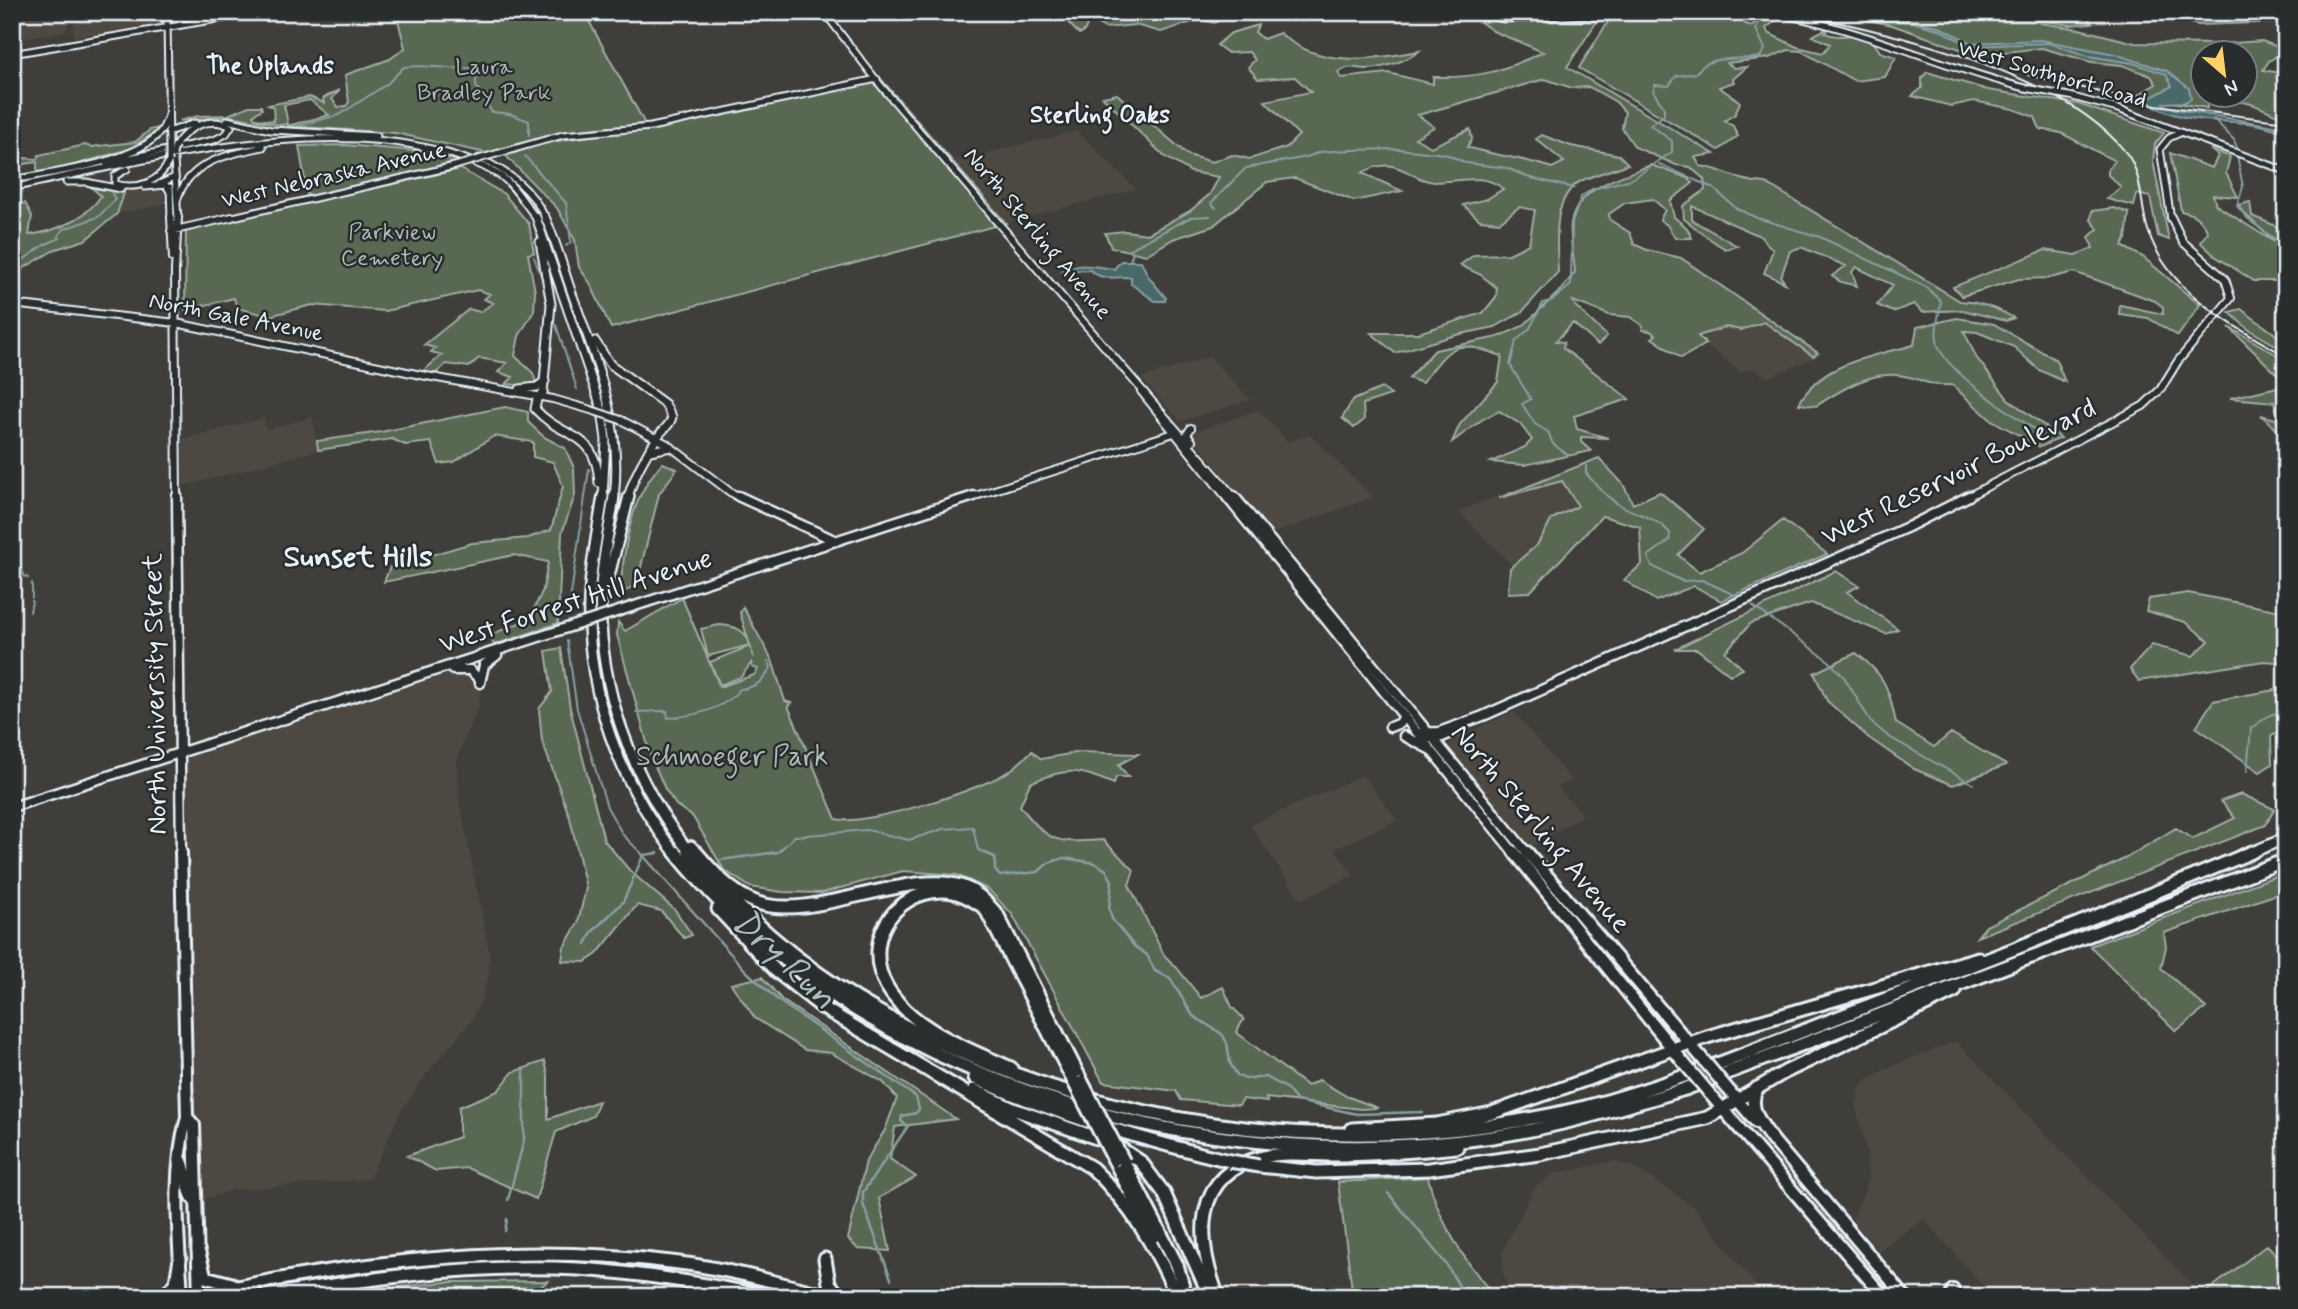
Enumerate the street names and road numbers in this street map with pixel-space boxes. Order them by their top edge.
street label: West Southport Road [1954,34,2150,116]
street label: West Nebraska Avenue [219,136,449,216]
street label: North Sterling Avenue [955,142,1118,328]
street label: North Gale Avenue [146,286,326,350]
street label: West Reservoir Boulevard [1816,390,2102,556]
street label: West Forrest Hill Avenue [435,540,717,664]
street label: North University Street [135,552,177,835]
street label: North Sterling Avenue [1439,717,1639,943]

